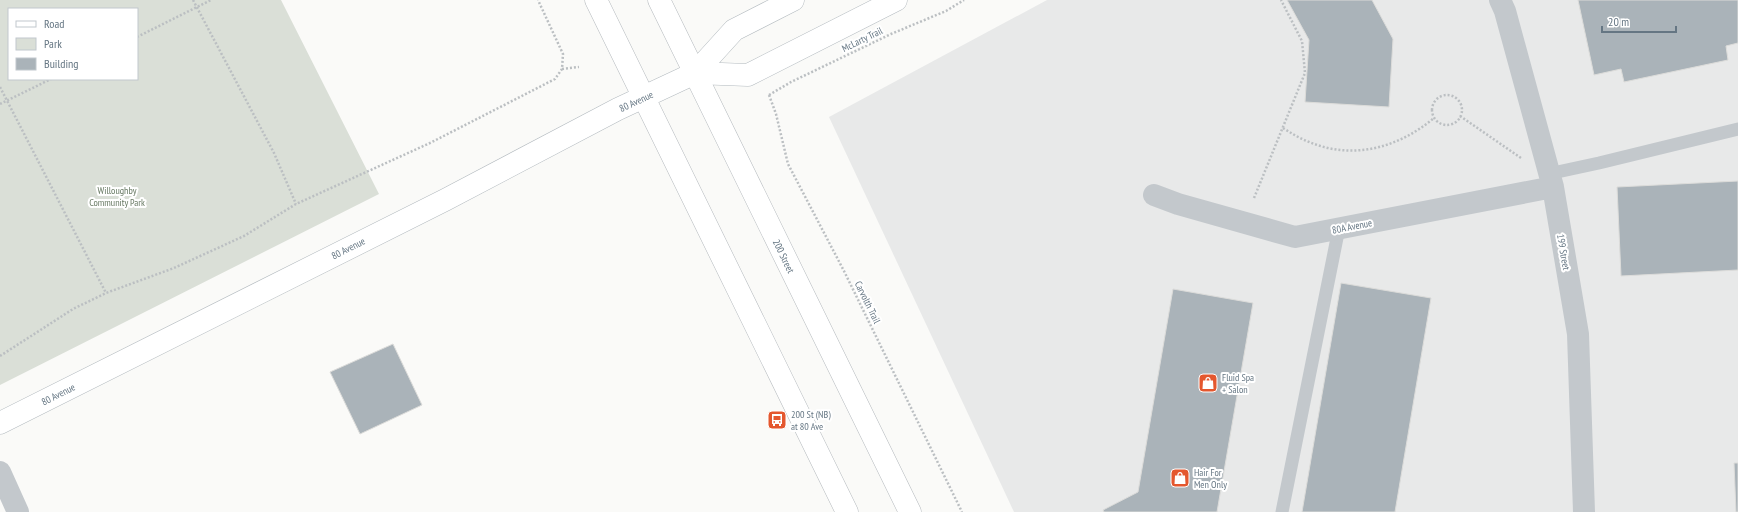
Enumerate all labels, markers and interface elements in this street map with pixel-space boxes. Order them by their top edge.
legend [8,8,138,80]
scale bar [1602,8,1676,34]
text: 20 m [1608,14,1629,29]
text: Road [44,16,64,31]
street label: McLarty Trail [840,24,885,55]
text: Park [44,36,62,51]
text: Building [44,56,79,71]
street label: 80 Avenue [617,88,655,115]
park label: Willoughby Community Park [89,184,145,209]
street label: 80A Avenue [1331,216,1373,237]
street label: 199 Street [1554,233,1573,271]
street label: 80 Avenue [329,234,367,262]
street label: 200 Street [770,237,797,276]
street label: Carvolth Trail [852,279,884,326]
place label: Fluid Spa + Salon [1222,371,1254,396]
shop icon: Fluid Spa + Salon [1197,372,1219,394]
street label: 80 Avenue [39,380,77,408]
place label: 200 St (NB) at 80 Ave [791,408,831,433]
bus stop icon: 200 St (NB) at 80 Ave [766,409,788,431]
place label: Hair For Men Only [1194,466,1227,491]
shop icon: Hair For Men Only [1169,467,1191,489]

